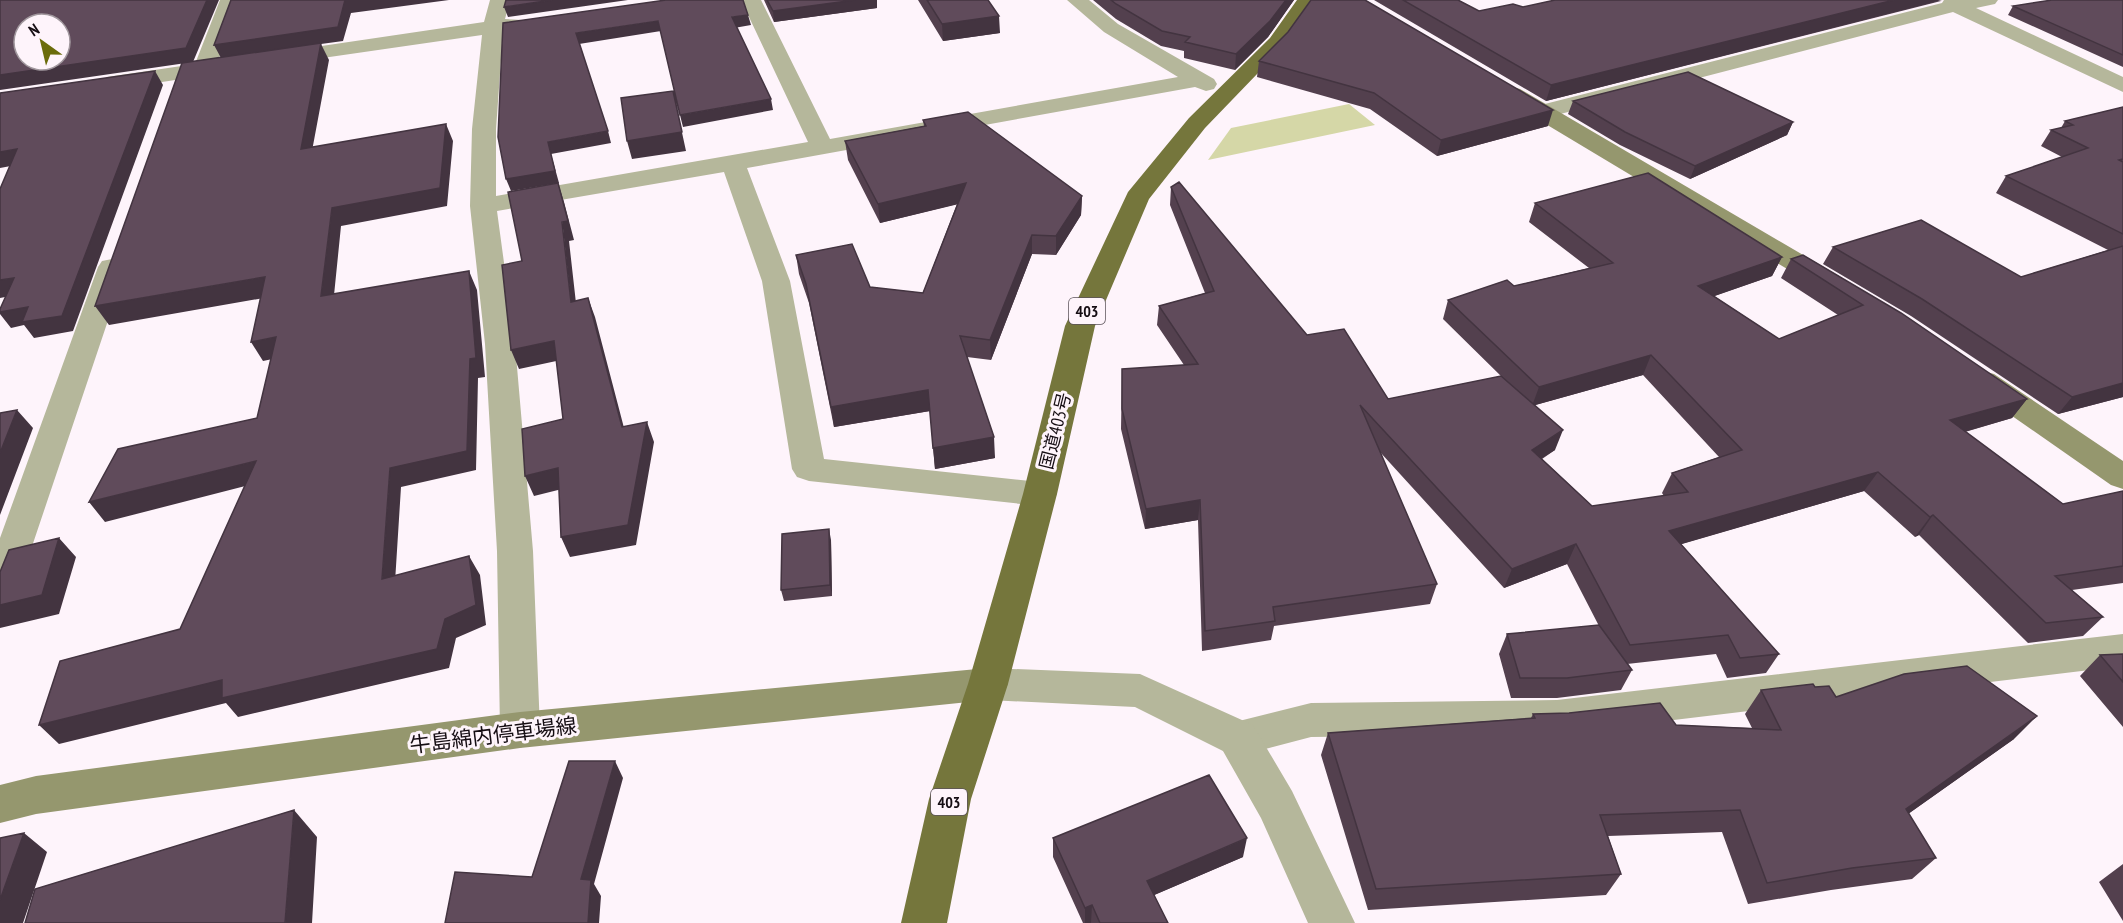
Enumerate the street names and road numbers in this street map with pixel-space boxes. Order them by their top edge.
road number: 403 [1069,298,1105,324]
street label: 国道403号 [1034,390,1076,472]
street label: 牛島綿内停車場線 [408,711,578,759]
road number: 403 [931,789,967,815]

